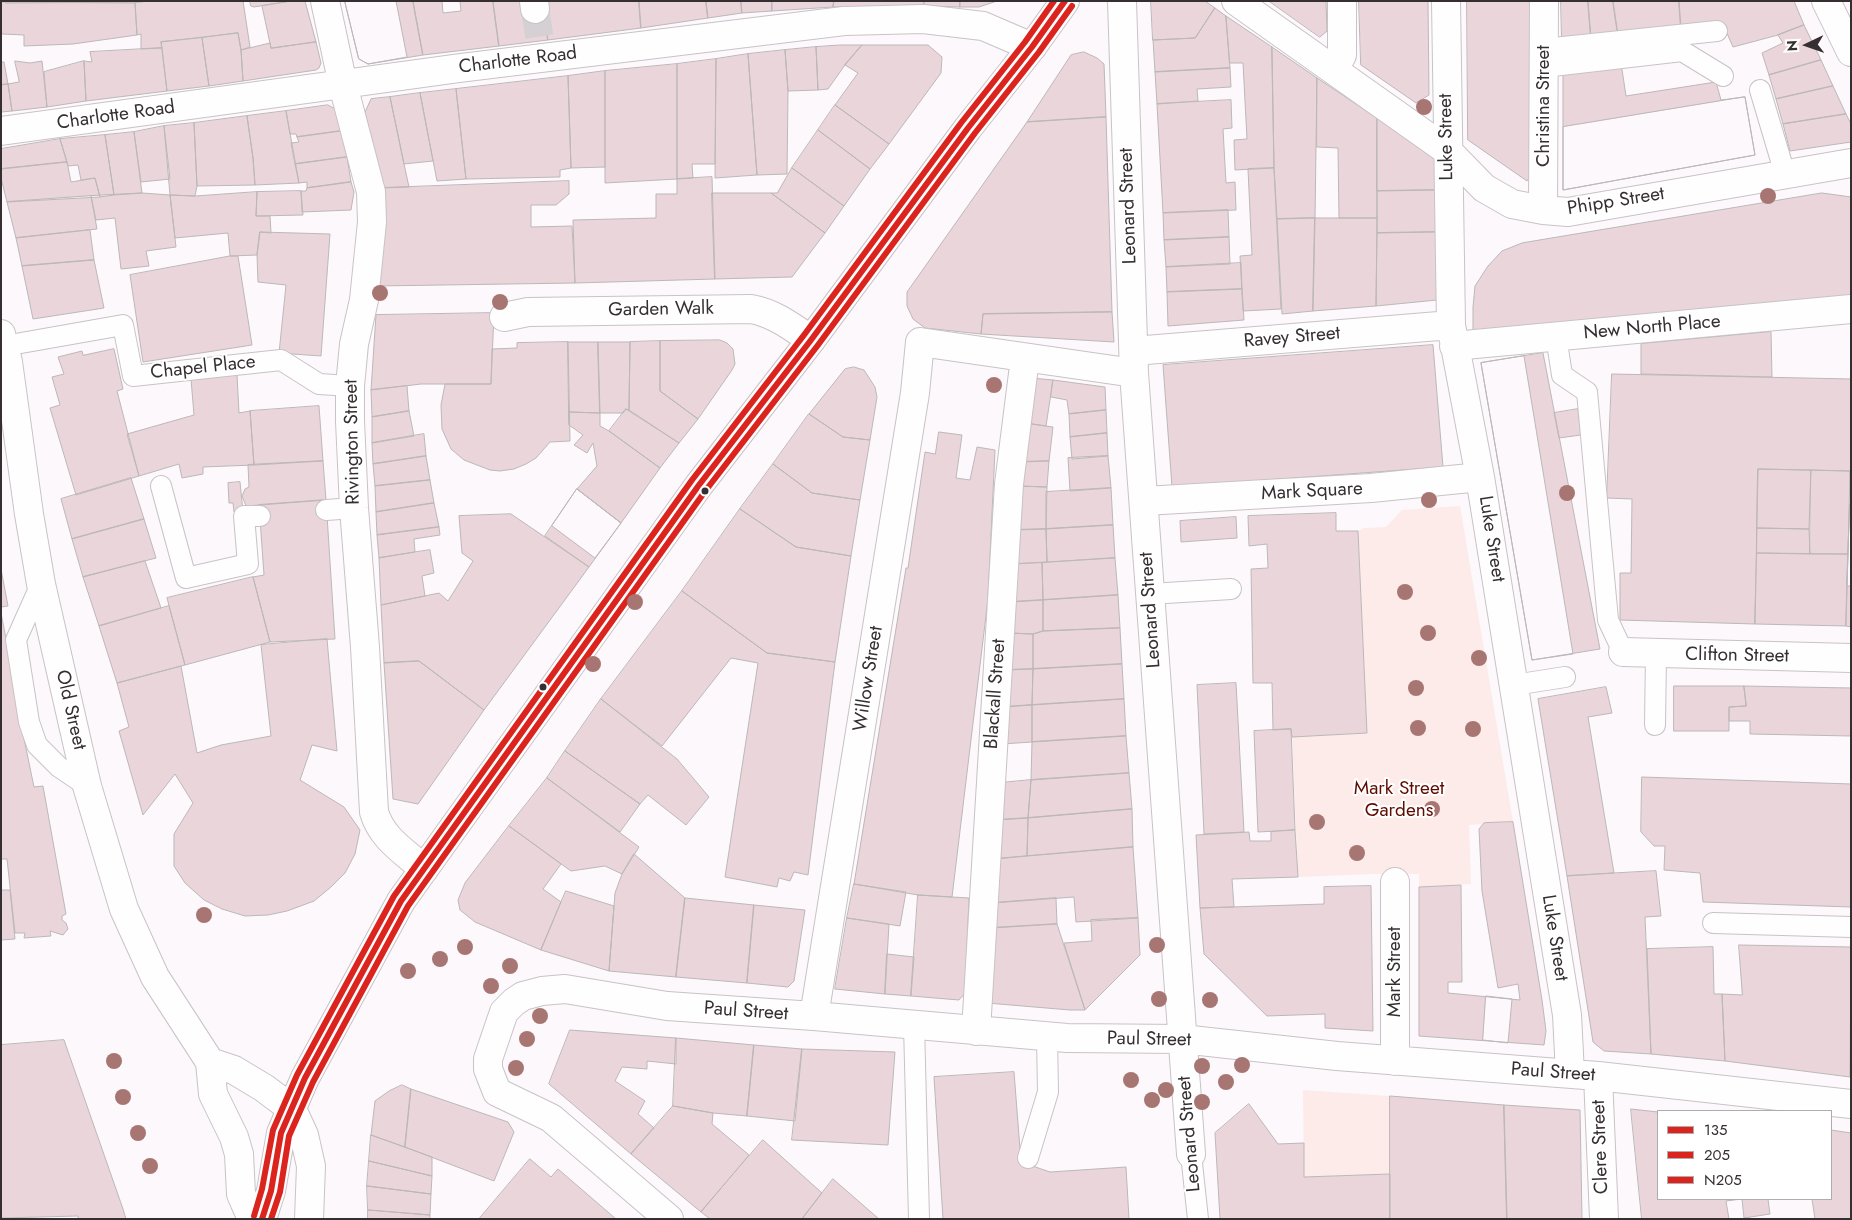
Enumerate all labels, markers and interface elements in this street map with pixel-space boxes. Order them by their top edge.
north arrow [1782,20,1832,70]
text: N [1782,40,1802,52]
street label: Charlotte Road [458,42,578,80]
street label: Christina Street [1533,45,1555,167]
street label: Luke Street [1435,93,1459,181]
street label: Charlotte Road [56,96,176,136]
street label: Leonard Street [1116,148,1142,264]
street label: Phipp Street [1566,183,1666,221]
street label: Garden Walk [608,298,714,322]
street label: New North Place [1583,311,1721,345]
street label: Ravey Street [1243,322,1341,354]
street label: Chapel Place [149,351,257,385]
street label: Rivington Street [341,379,365,505]
street label: Mark Square [1261,478,1363,506]
unlabelled marker [700,486,710,496]
street label: Luke Street [1473,494,1509,584]
street label: Leonard Street [1136,551,1166,669]
street label: Willow Street [849,625,889,733]
street label: Blackall Street [981,638,1011,750]
street label: Clifton Street [1685,644,1789,668]
street label: Old Street [50,668,90,752]
unlabelled marker [538,682,548,692]
park label: Mark Street Gardens [1354,778,1444,822]
street label: Luke Street [1536,893,1572,983]
street label: Mark Street [1384,927,1406,1017]
street label: Paul Street [703,998,789,1026]
street label: Paul Street [1107,1028,1191,1052]
street label: Paul Street [1510,1059,1596,1087]
street label: Leonard Street [1174,1075,1206,1193]
street label: Clere Street [1588,1100,1614,1194]
legend [1657,1110,1832,1200]
text: 135 [1704,1119,1727,1141]
text: 205 [1704,1144,1730,1166]
text: N205 [1704,1169,1742,1191]

